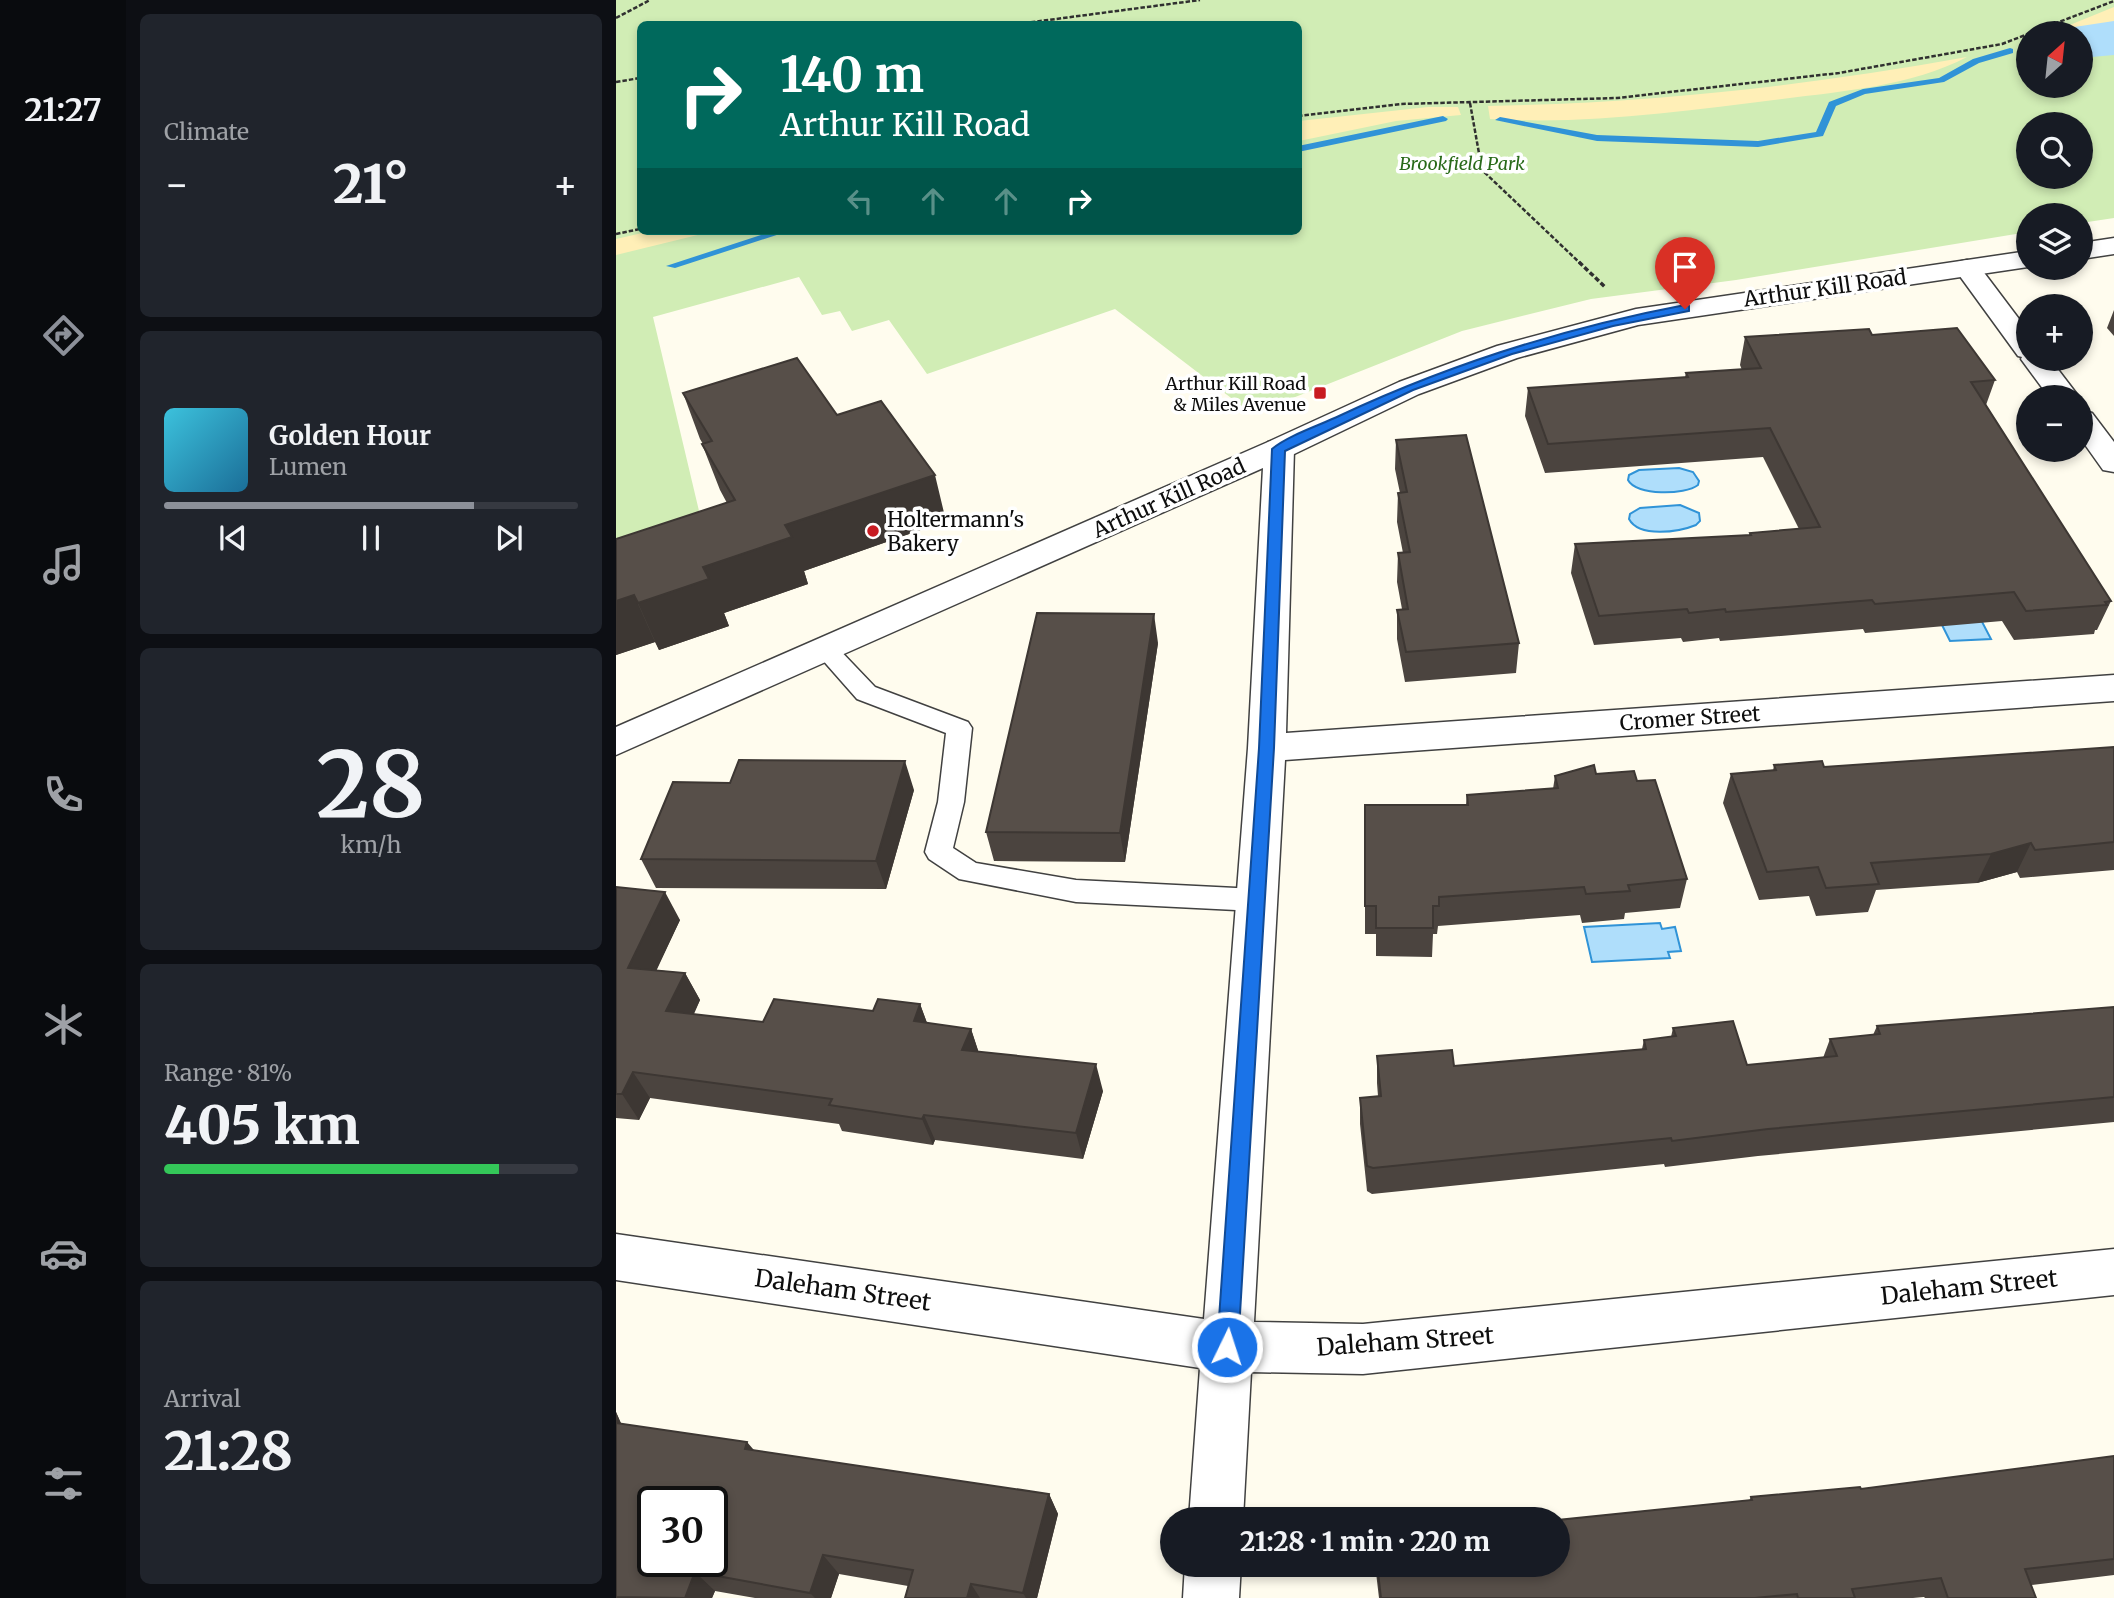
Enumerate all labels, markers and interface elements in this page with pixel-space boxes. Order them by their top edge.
north arrow [2016,21,2093,98]
map controls [2016,21,2093,462]
text: 140 m [780,44,924,105]
icon: right [665,49,756,140]
text: 21:27 [24,90,102,130]
text: Arthur Kill Road [780,105,1030,145]
button: search [2016,112,2093,189]
text: Climate [164,117,249,146]
text: 21° [333,152,409,217]
park label: Brookfield Park [1399,152,1525,175]
text: − [164,161,189,208]
text: + [553,161,578,208]
icon: left [841,182,879,220]
icon: ahead [914,182,952,220]
icon: ahead [987,182,1025,220]
icon: right [1060,182,1098,220]
button: layers [2016,203,2093,280]
pin [1655,237,1715,309]
icon: arrive [1666,248,1704,286]
street label: Arthur Kill Road [1741,263,1908,313]
button: + [2016,294,2093,371]
icon: directions [39,311,88,360]
place label: Arthur Kill Road & Miles Avenue [1164,372,1306,416]
marker: Arthur Kill Road & Miles Avenue [1312,385,1328,401]
button: − [2016,385,2093,462]
text: Golden Hour [269,419,431,452]
text: Lumen [269,452,347,481]
street label: Arthur Kill Road [1088,452,1250,544]
place label: Holtermann's Bakery [887,506,1024,557]
icon: previous [214,519,252,557]
icon: pause [352,519,390,557]
icon: next [490,519,528,557]
marker: Holtermann's Bakery [865,523,881,539]
icon: music [39,540,88,589]
street label: Cromer Street [1619,700,1761,736]
text: 28 [316,727,426,842]
icon: phone [39,770,88,819]
text: km/h [341,830,401,859]
icon: climate [39,1000,88,1049]
text: Range · 81% [164,1058,292,1087]
text: 405 km [164,1093,360,1158]
icon: car [39,1229,88,1278]
street label: Daleham Street [753,1262,934,1318]
street label: Daleham Street [1879,1262,2060,1312]
position arrow [1190,1310,1264,1384]
street label: Daleham Street [1315,1319,1495,1363]
text: Arrival [164,1384,241,1413]
text: 21:28 [164,1419,293,1484]
icon: filters [39,1459,88,1508]
speed limit sign: 30 [637,1486,728,1577]
text: 21:28 · 1 min · 220 m [1240,1525,1490,1558]

